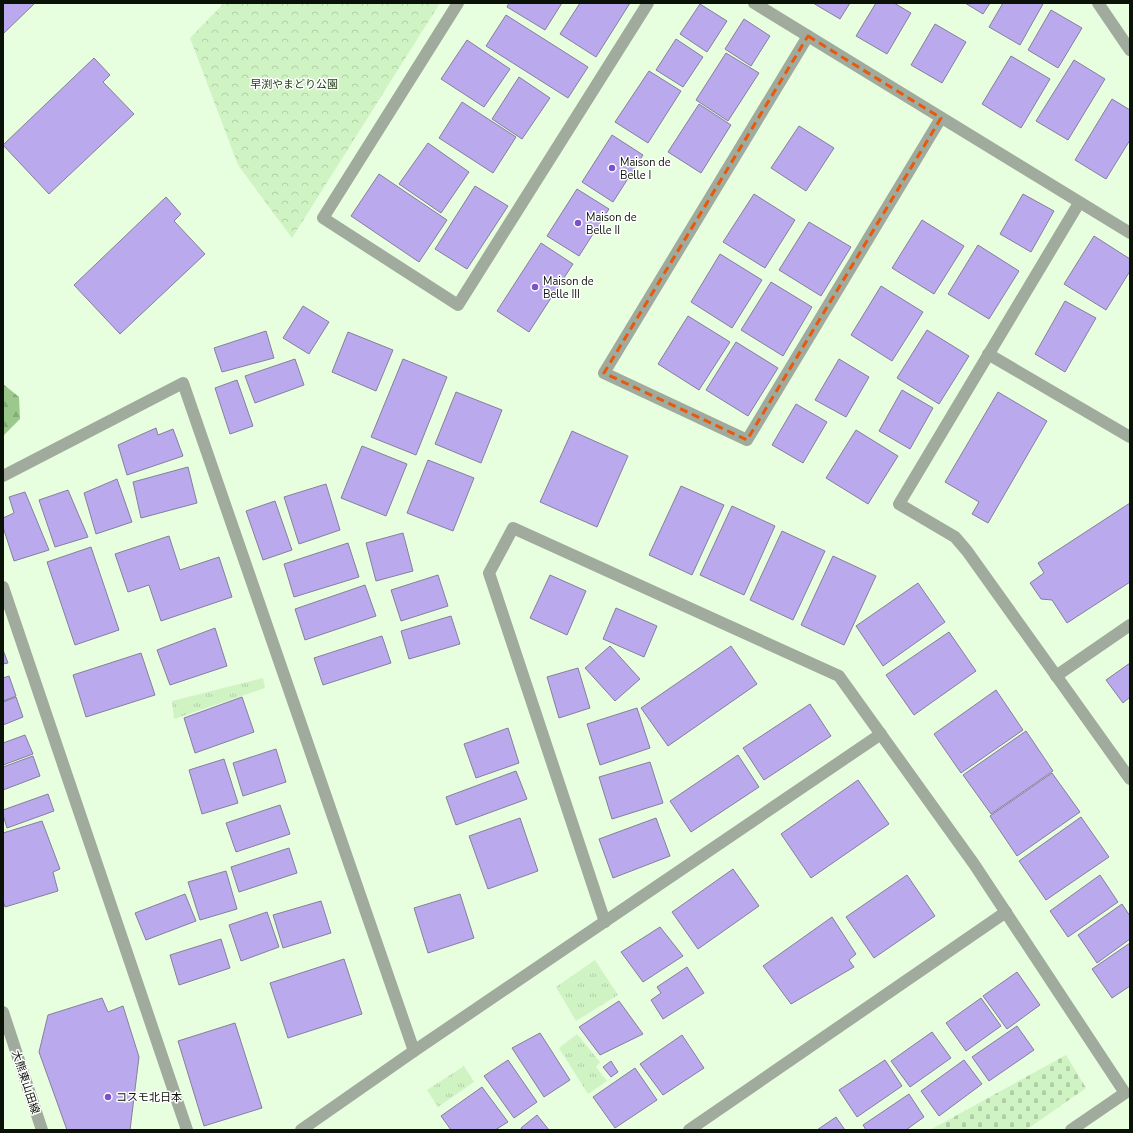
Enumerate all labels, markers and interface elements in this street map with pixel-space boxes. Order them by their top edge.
park label: 早渕やまどり公園 [250,77,338,92]
place label: Maison de Belle I [620,155,671,183]
marker: Maison de Belle I [607,163,617,173]
place label: Maison de Belle II [586,210,637,238]
marker: Maison de Belle II [573,218,583,228]
place label: Maison de Belle III [543,274,594,302]
marker: Maison de Belle III [530,282,540,292]
street label: 大熊東山田線 [8,1048,43,1116]
place label: コスモ北日本 [116,1090,182,1105]
marker: コスモ北日本 [103,1092,113,1102]

